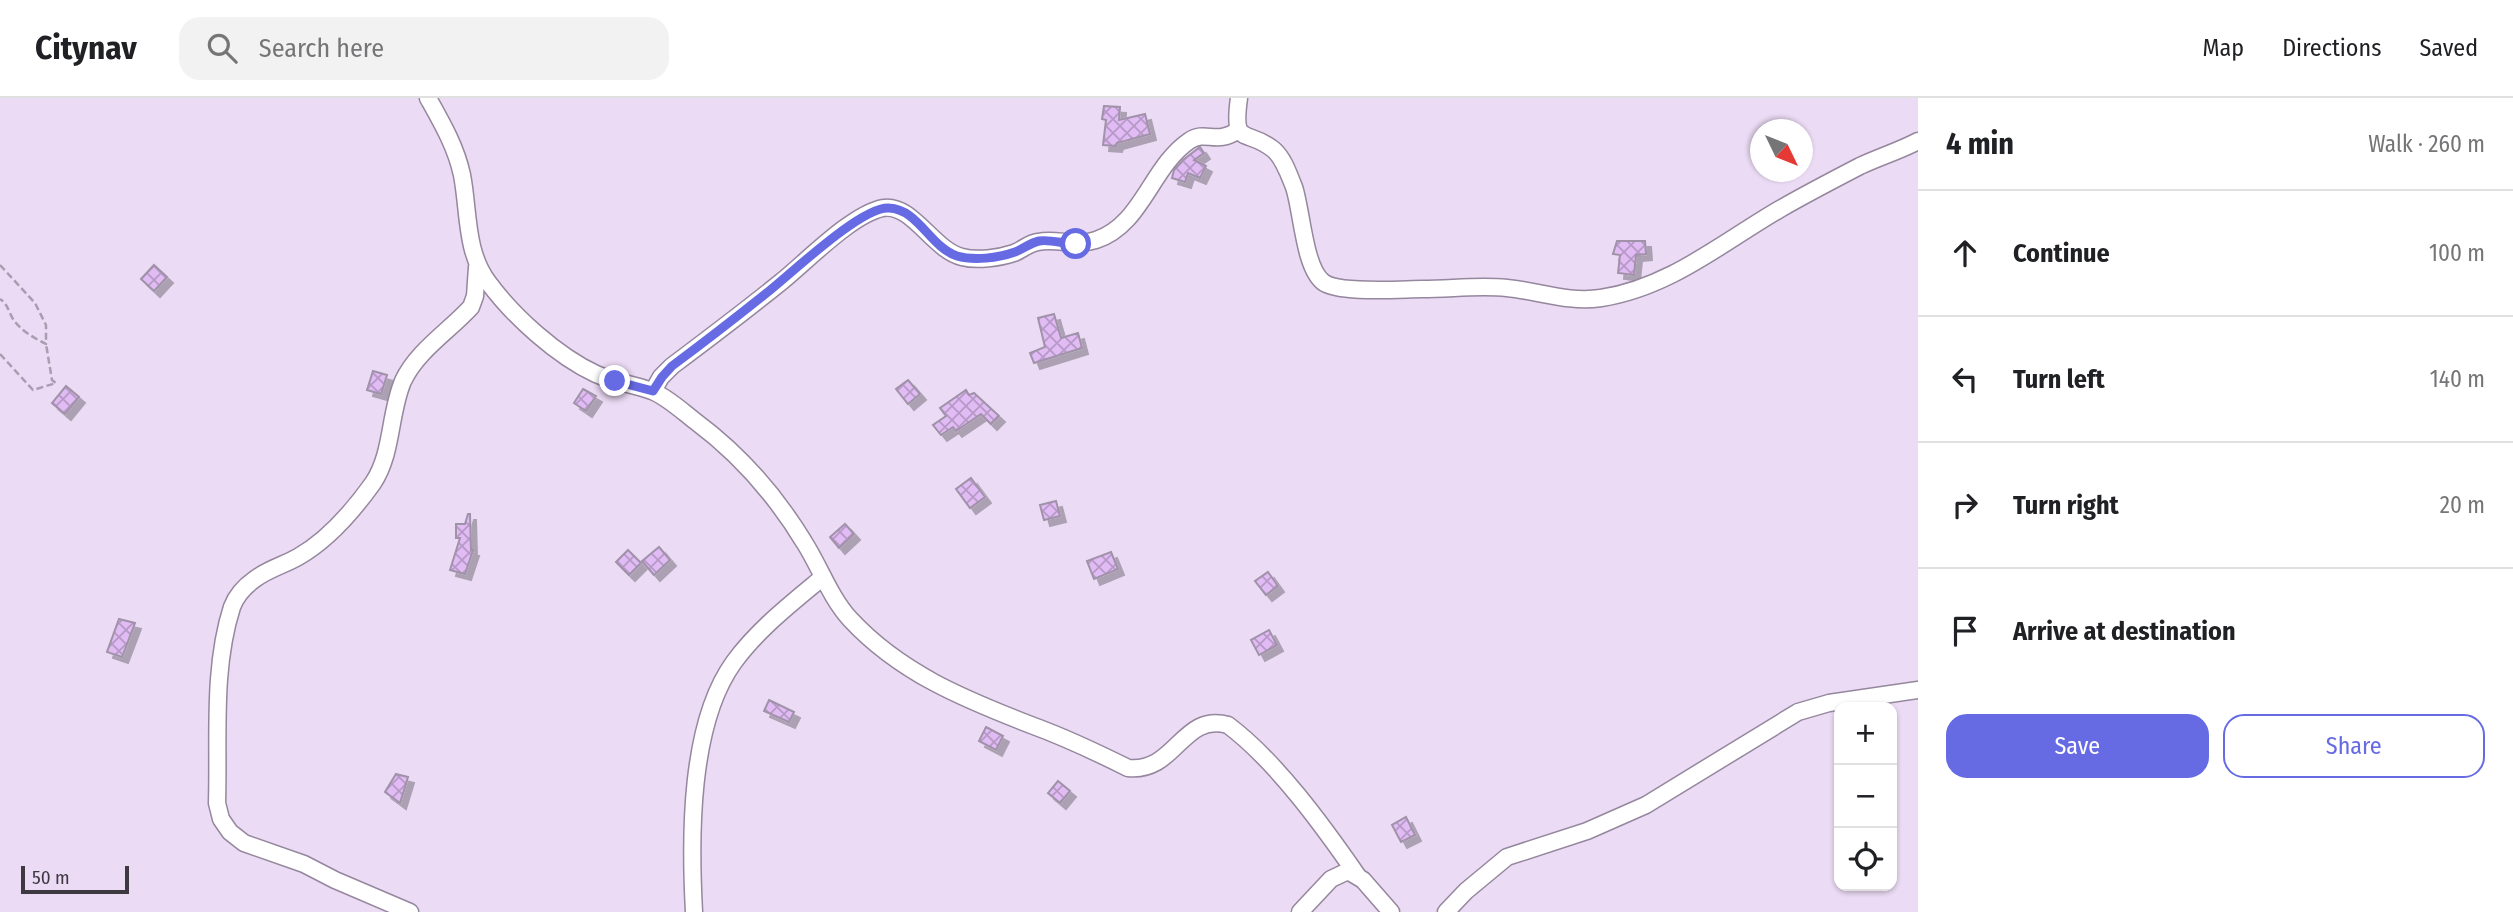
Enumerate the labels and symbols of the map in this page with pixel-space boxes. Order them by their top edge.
north arrow [1750,119,1813,182]
route start [1060,228,1091,259]
route end [599,365,630,396]
scale bar [21,863,130,895]

